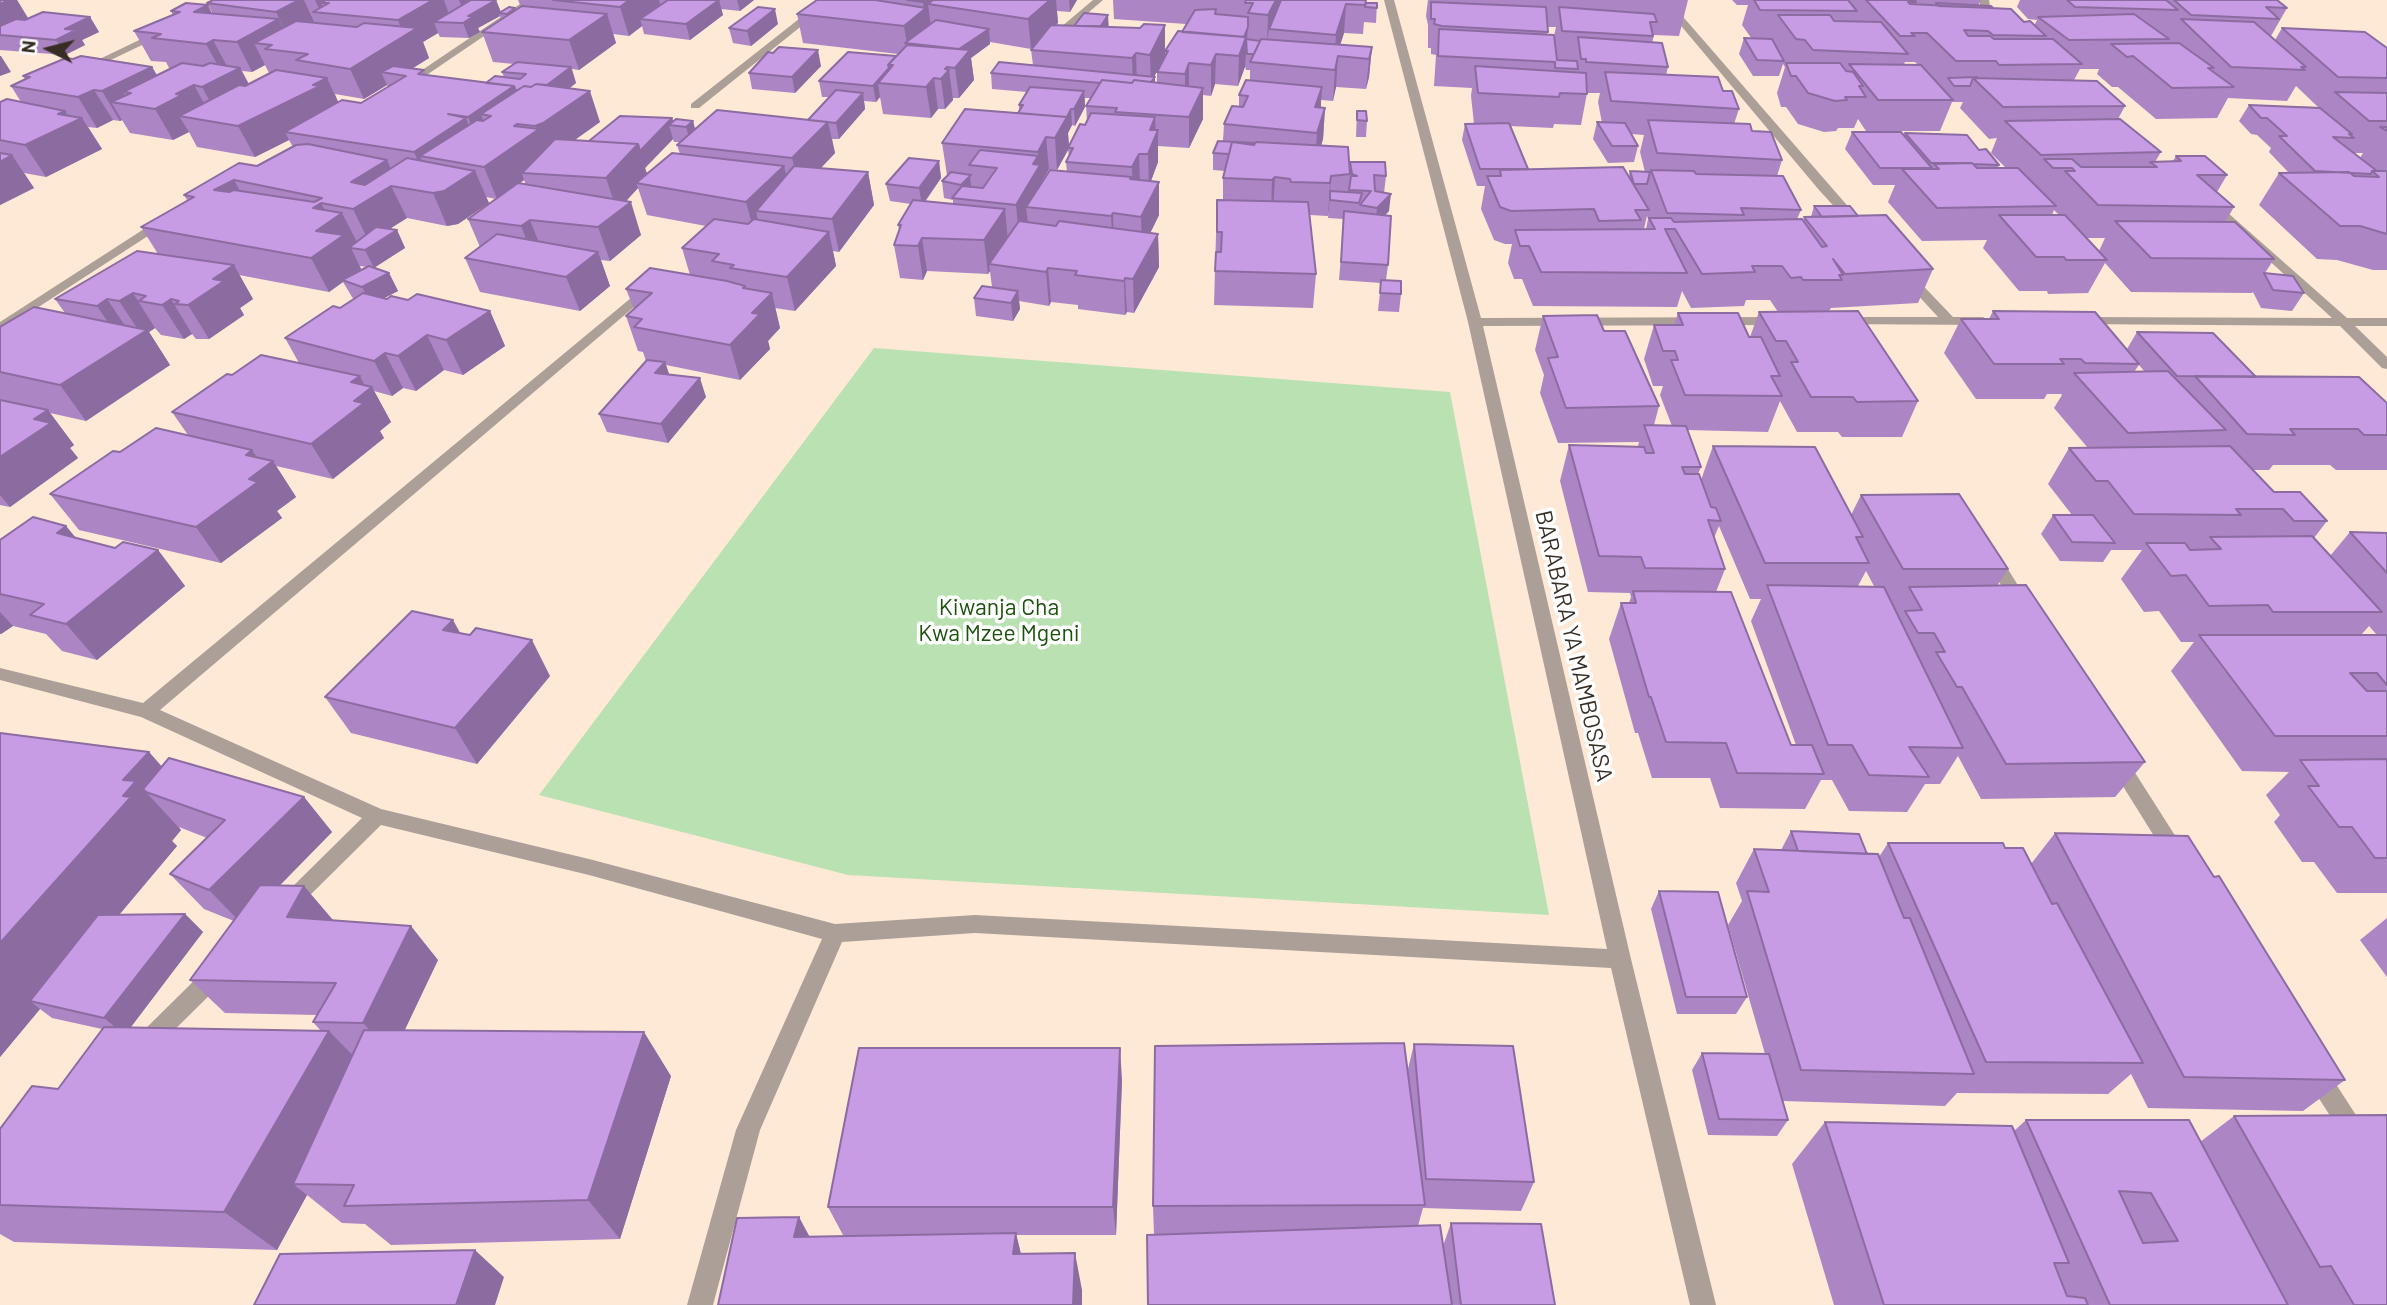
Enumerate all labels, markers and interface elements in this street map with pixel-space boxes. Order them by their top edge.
north arrow [14,14,84,84]
text: N [16,39,40,54]
street label: BARABARA YA MAMBOSASA [1529,508,1619,784]
park label: Kiwanja Cha Kwa Mzee Mgeni [918,593,1080,647]

